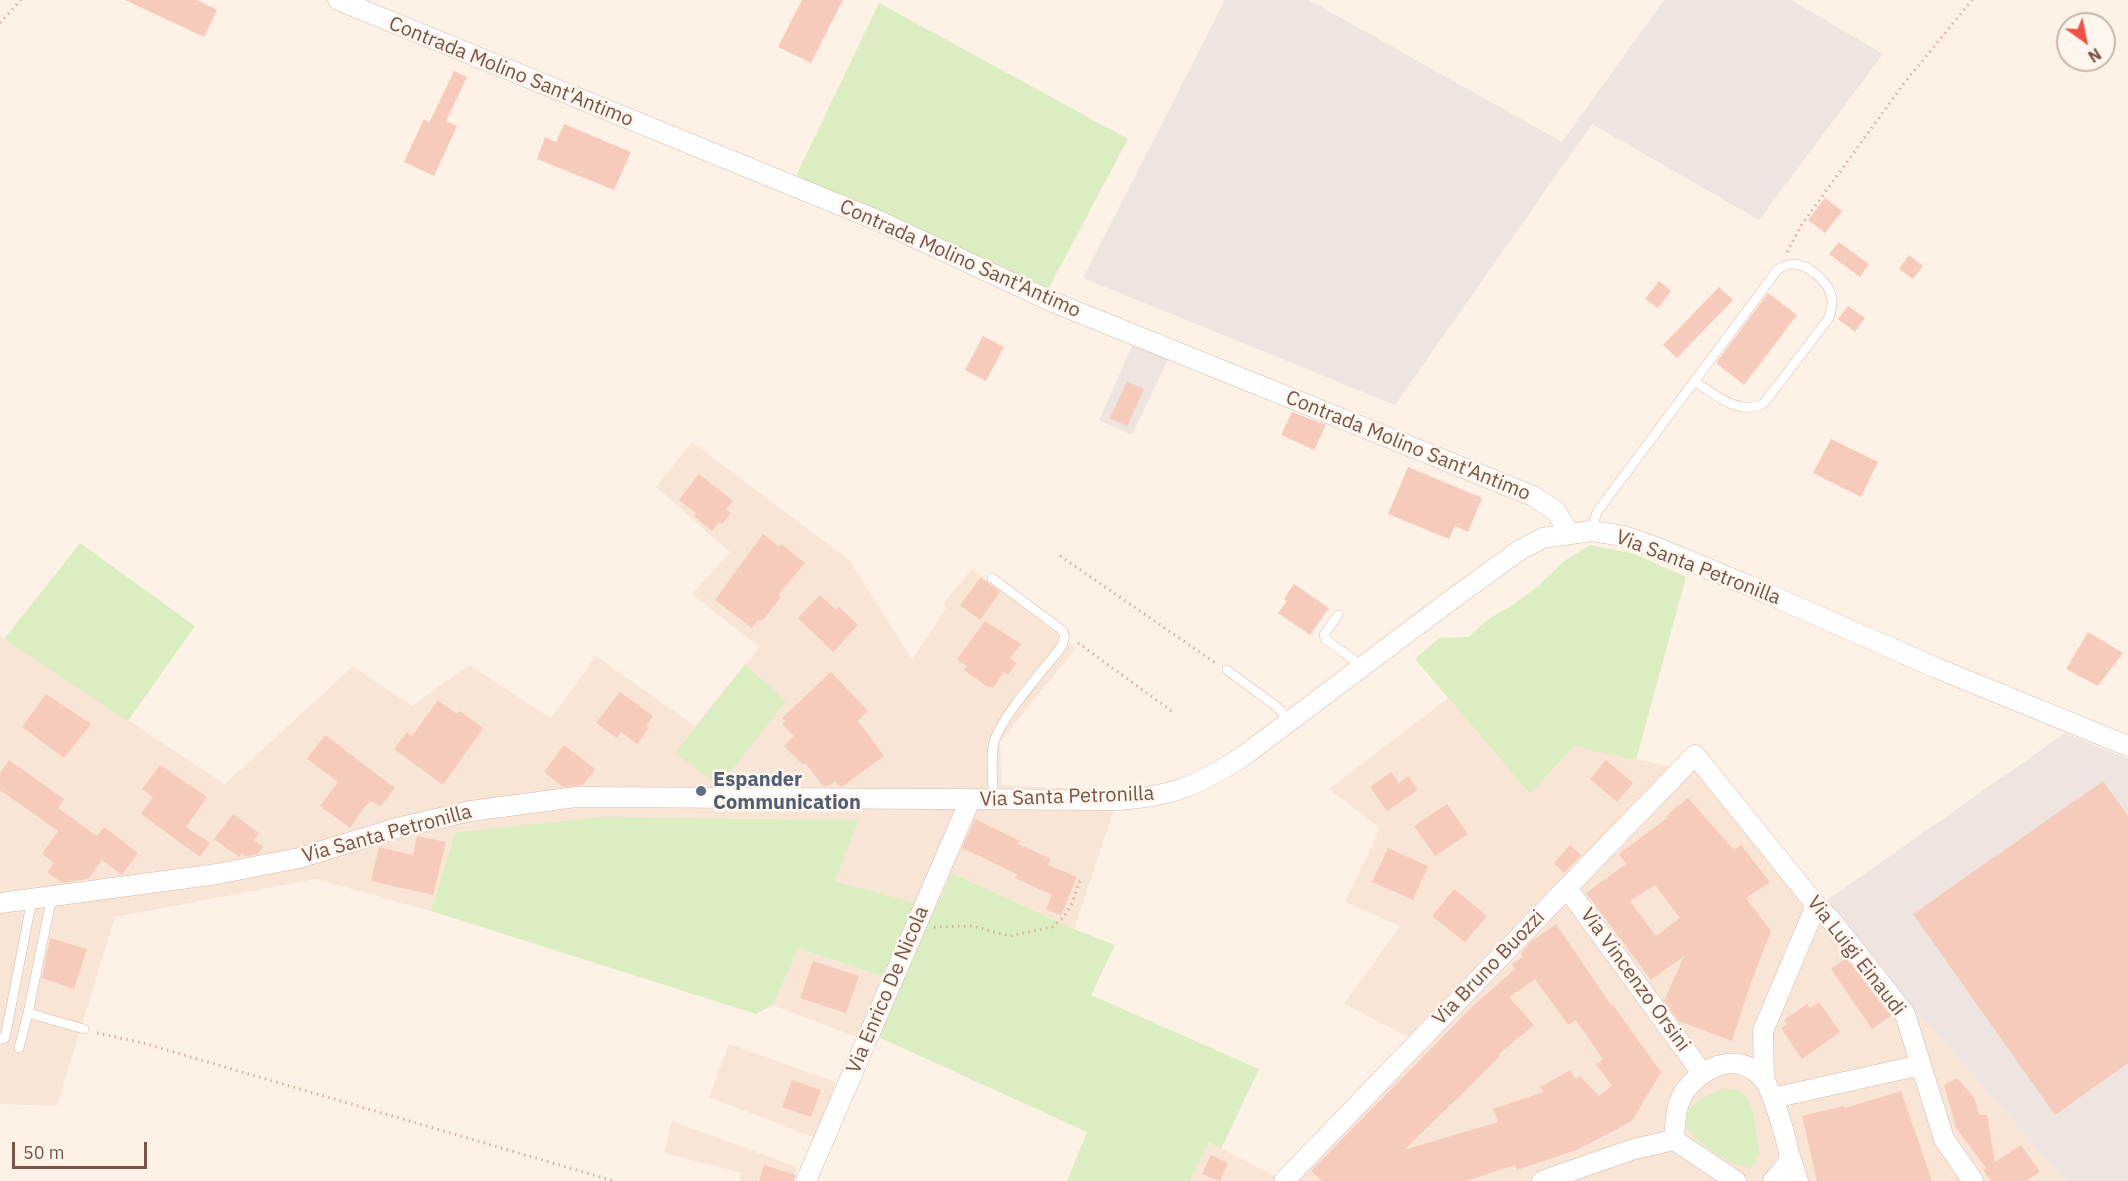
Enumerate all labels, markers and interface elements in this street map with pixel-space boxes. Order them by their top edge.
street label: Contrada Molino Sant'Antimo [385,12,637,132]
north arrow [2056,12,2116,72]
text: N [2084,44,2105,67]
street label: Contrada Molino Sant'Antimo [836,195,1084,323]
street label: Contrada Molino Sant'Antimo [1282,386,1534,506]
street label: Via Santa Petronilla [1612,526,1784,610]
place label: Espander Communication [713,768,861,815]
street label: Via Santa Petronilla [979,782,1155,812]
marker: Espander Communication [694,784,708,798]
street label: Via Santa Petronilla [300,800,474,868]
street label: Via Luigi Einaudi [1802,891,1910,1021]
street label: Via Enrico De Nicola [842,903,934,1077]
street label: Via Vincenzo Orsini [1575,904,1695,1056]
street label: Via Bruno Buozzi [1428,905,1550,1031]
scale bar [15,1130,150,1168]
text: 50 m [23,1141,65,1164]

